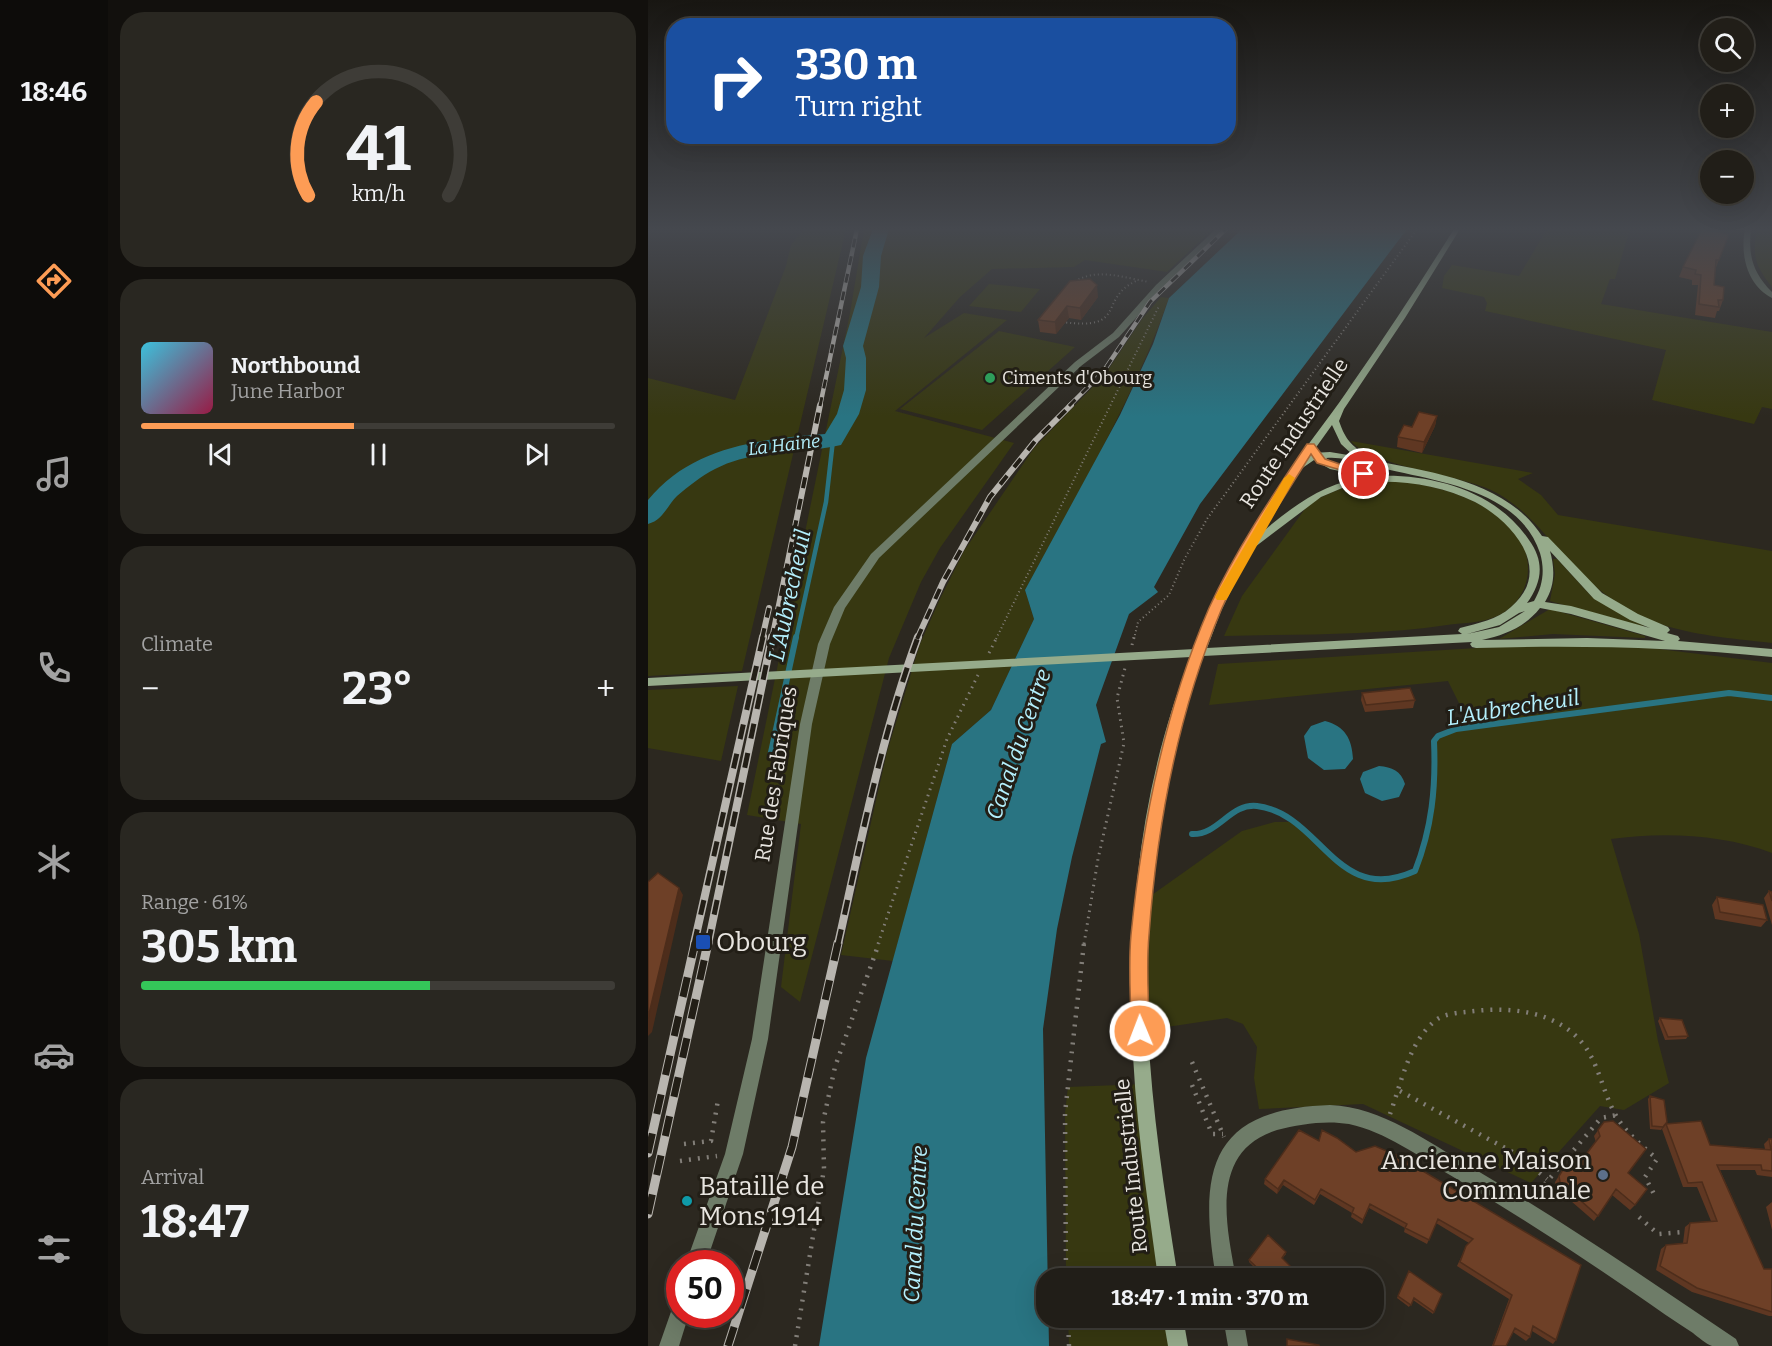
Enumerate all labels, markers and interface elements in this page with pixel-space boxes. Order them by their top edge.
map controls [1700,18,1754,204]
button: search [1700,18,1754,72]
text: 330 m [795,40,917,90]
icon: right [696,42,774,120]
text: 18:46 [21,76,87,108]
button: + [1700,84,1754,138]
text: Turn right [795,91,922,123]
text: 41 [346,113,411,188]
button: − [1700,150,1754,204]
text: km/h [351,182,405,208]
icon: directions [33,260,75,302]
text: Northbound [231,352,360,379]
street label: Route Industrielle [1234,353,1354,513]
place label: Ciments d'Obourg [1002,367,1152,389]
marker: Ciments d'Obourg [983,371,997,385]
text: June Harbor [231,379,344,403]
water label: La Haine [747,430,821,460]
icon: previous [204,438,237,471]
icon: pause [362,438,395,471]
icon: next [520,438,553,471]
pin [1338,448,1389,499]
icon: music [33,453,75,495]
icon: arrive [1347,457,1380,490]
water label: L'Aubrecheuil [762,527,817,664]
text: Climate [141,632,213,656]
icon: phone [33,647,75,689]
text: 23° [342,662,413,716]
water label: Canal du Centre [980,665,1057,823]
text: − [141,669,159,709]
text: + [596,669,615,709]
street label: Rue des Fabriques [749,684,803,864]
water label: L'Aubrecheuil [1445,684,1581,731]
icon: climate [33,841,75,883]
text: Range · 61% [141,890,248,914]
text: 305 km [141,920,297,974]
place label: Obourg [716,927,807,958]
marker: Obourg [694,933,712,951]
position arrow [1108,999,1172,1063]
icon: car [33,1034,75,1076]
street label: Route Industrielle [1109,1077,1153,1255]
water label: Canal du Centre [898,1145,933,1303]
place label: Ancienne Maison Communale [1381,1145,1592,1206]
text: Arrival [141,1165,204,1189]
marker: Ancienne Maison Communale [1596,1168,1610,1182]
place label: Bataille de Mons 1914 [699,1171,825,1232]
marker: Bataille de Mons 1914 [680,1194,694,1208]
text: 18:47 [141,1195,249,1249]
icon: filters [33,1228,75,1270]
speed limit sign: 50 [666,1250,744,1328]
text: 18:47 · 1 min · 370 m [1111,1284,1309,1311]

